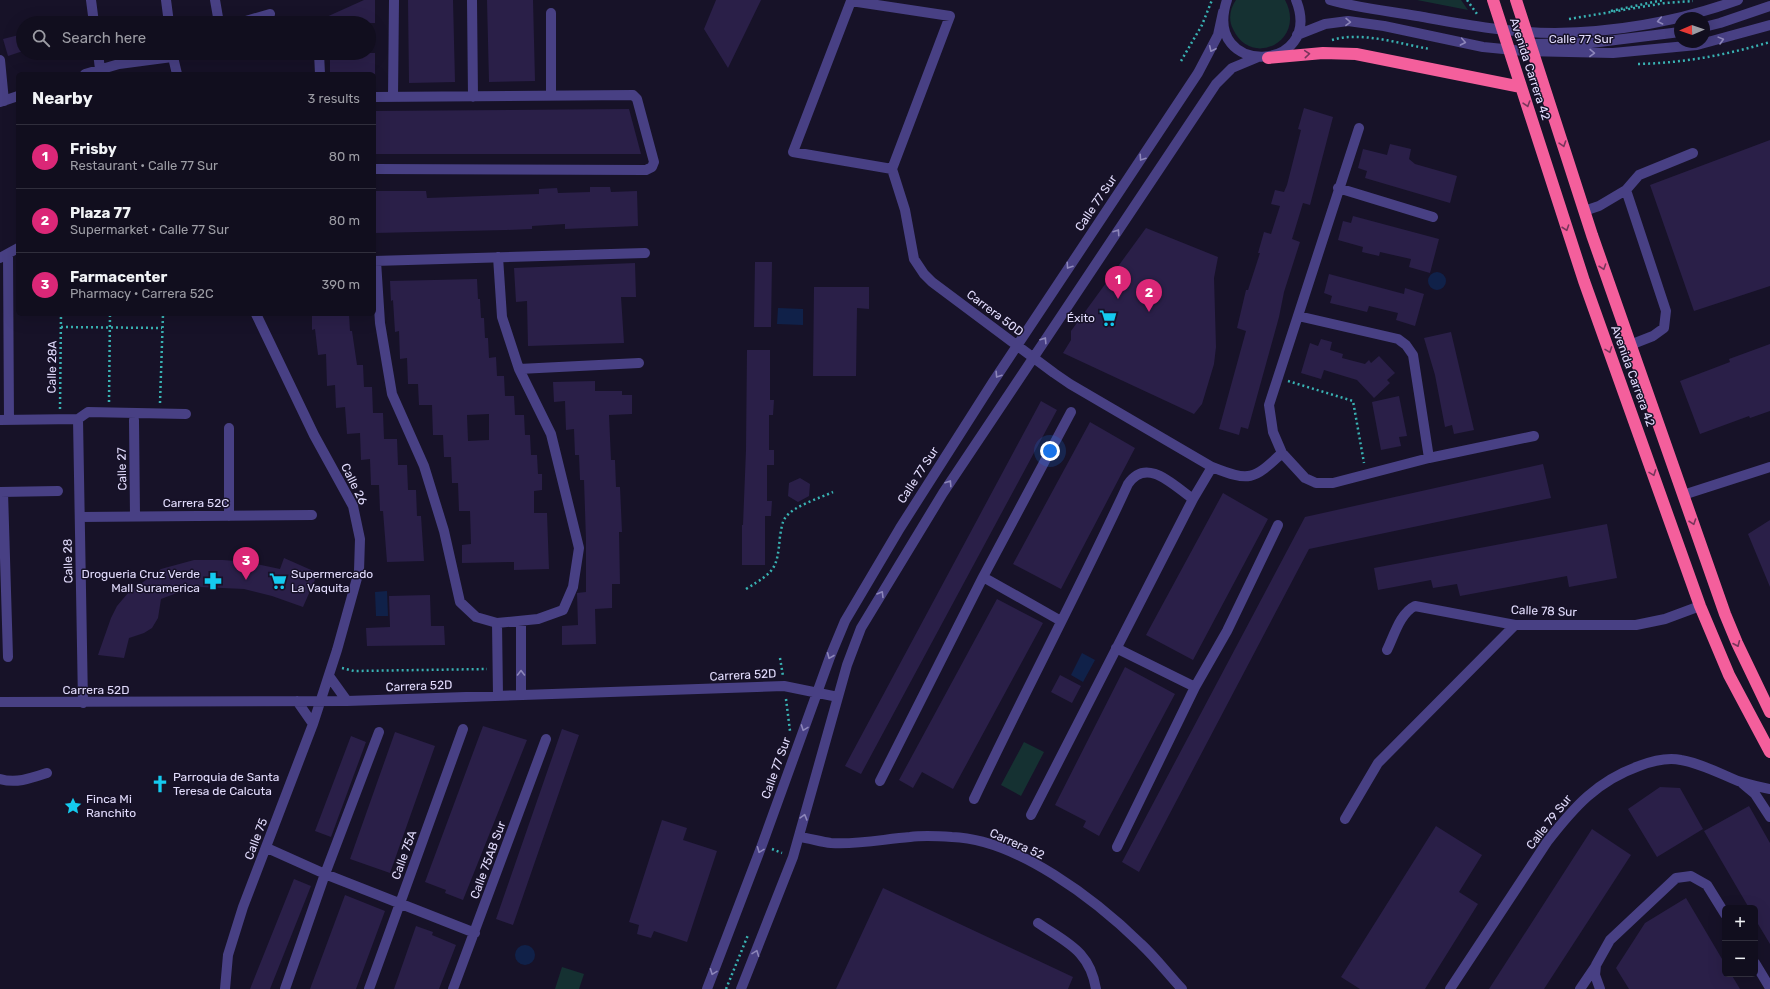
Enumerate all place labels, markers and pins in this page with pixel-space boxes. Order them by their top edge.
pin: 1 [1105,266,1131,299]
pin: 2 [1136,279,1162,312]
supermarket icon: Éxito [1098,308,1118,328]
place label: Éxito [1067,311,1095,325]
pin: 3 [233,547,259,580]
place label: Drogueria Cruz Verde Mall Suramerica [82,567,200,595]
place label: Supermercado La Vaquita [291,567,373,595]
pharmacy icon: Drogueria Cruz Verde Mall Suramerica [203,571,223,591]
supermarket icon: Supermercado La Vaquita [268,571,288,591]
place label: Parroquia de Santa Teresa de Calcuta [173,770,279,798]
church icon: Parroquia de Santa Teresa de Calcuta [150,774,170,794]
place label: Finca Mi Ranchito [86,792,136,820]
place icon: Finca Mi Ranchito [63,796,83,816]

